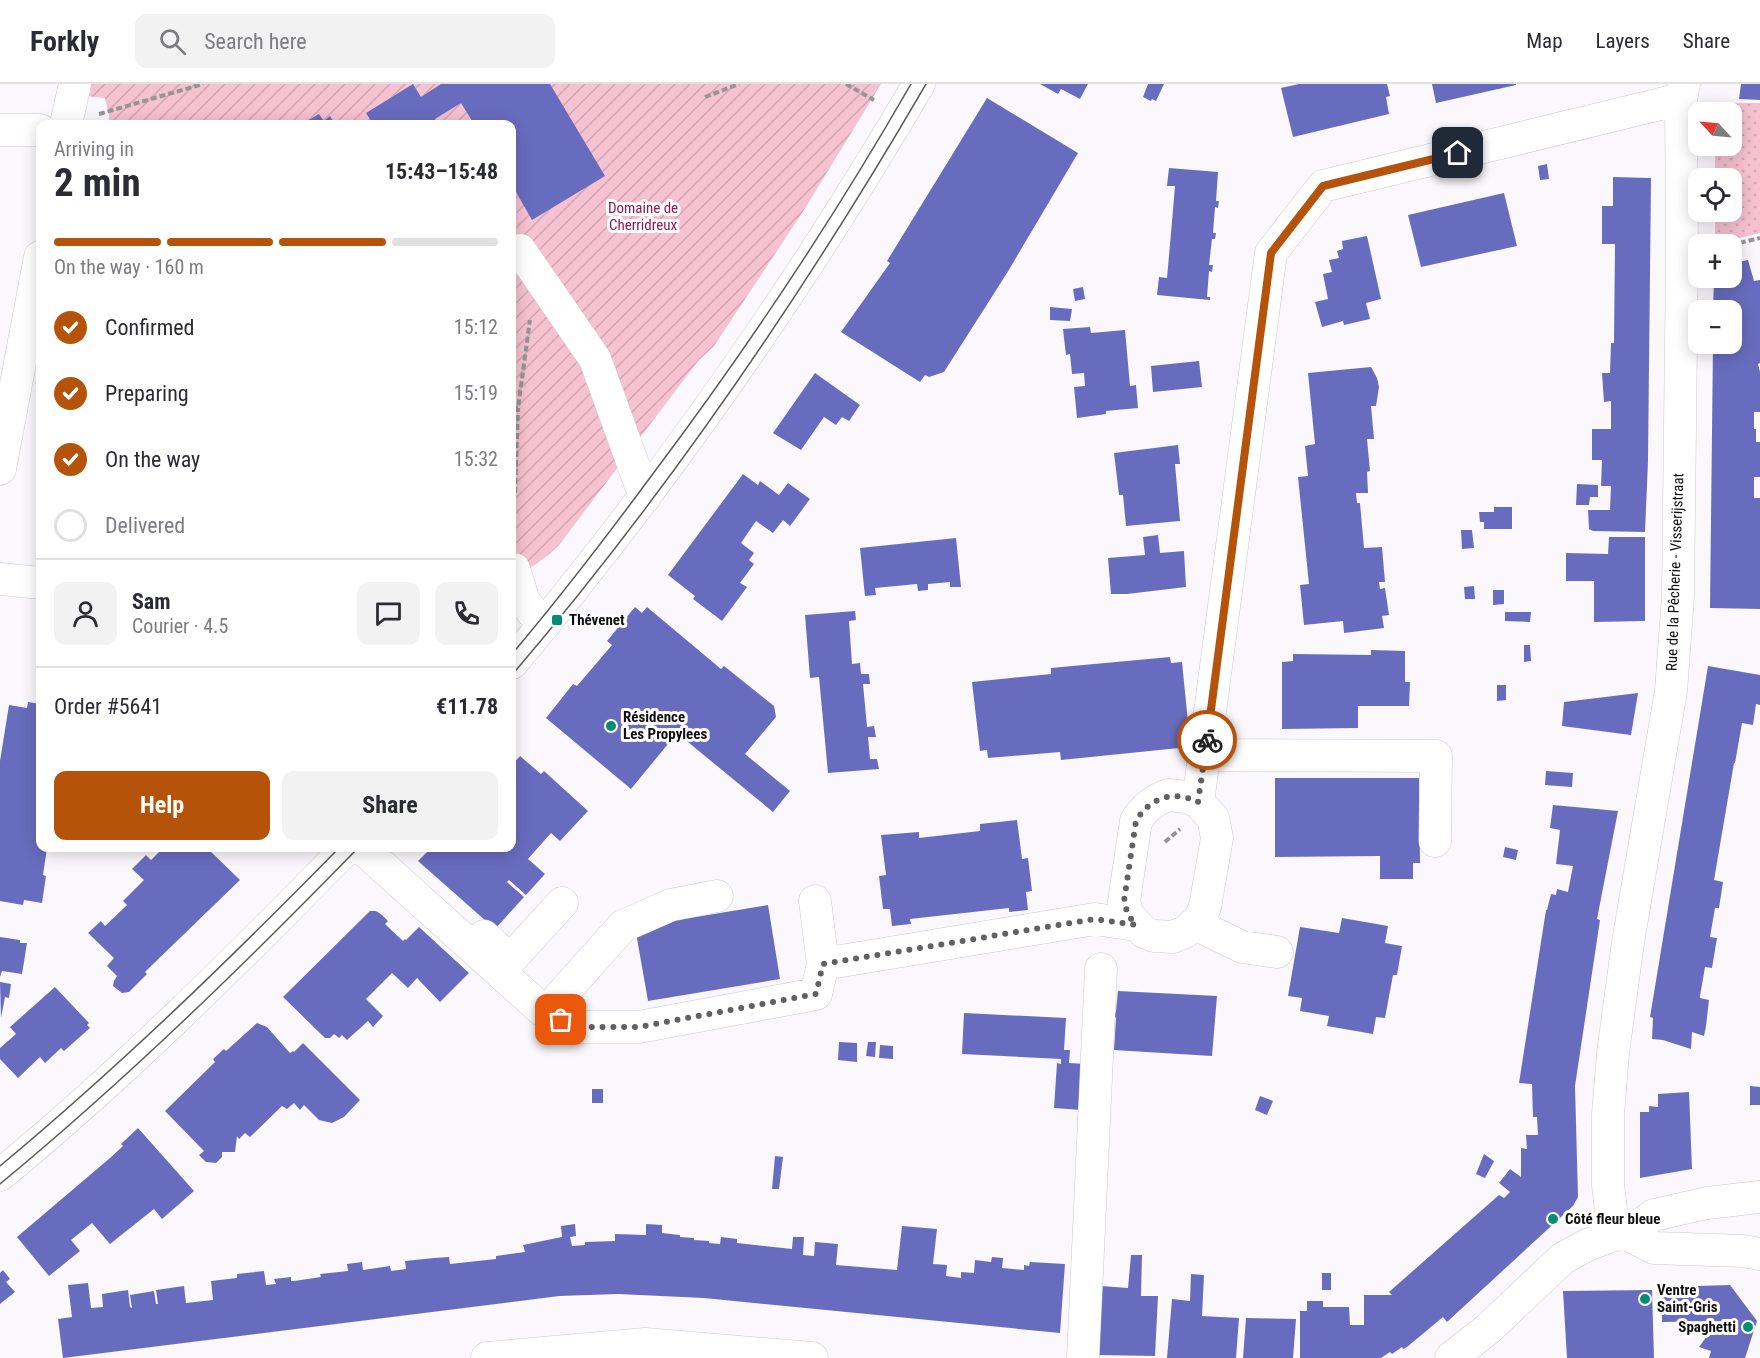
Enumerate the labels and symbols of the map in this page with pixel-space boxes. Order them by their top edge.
north arrow [1688,102,1742,156]
pin [1432,127,1483,178]
park label: Domaine de Cherridreux [608,199,678,234]
street label: Rue de la Pêcherie - Visserijstraat [1663,473,1687,671]
place label: Thévenet [569,611,625,629]
marker: Thévenet [550,613,564,627]
place label: Résidence Les Propylees [623,708,707,743]
courier [1177,710,1237,770]
marker: Résidence Les Propylees [604,719,618,733]
pin [535,994,586,1045]
place label: Côté fleur bleue [1565,1210,1660,1228]
marker: Côté fleur bleue [1546,1212,1560,1226]
place label: Ventre Saint-Gris [1657,1281,1718,1316]
marker: Ventre Saint-Gris [1638,1292,1652,1306]
place label: Spaghetti [1678,1318,1736,1336]
marker: Spaghetti [1741,1320,1755,1334]

